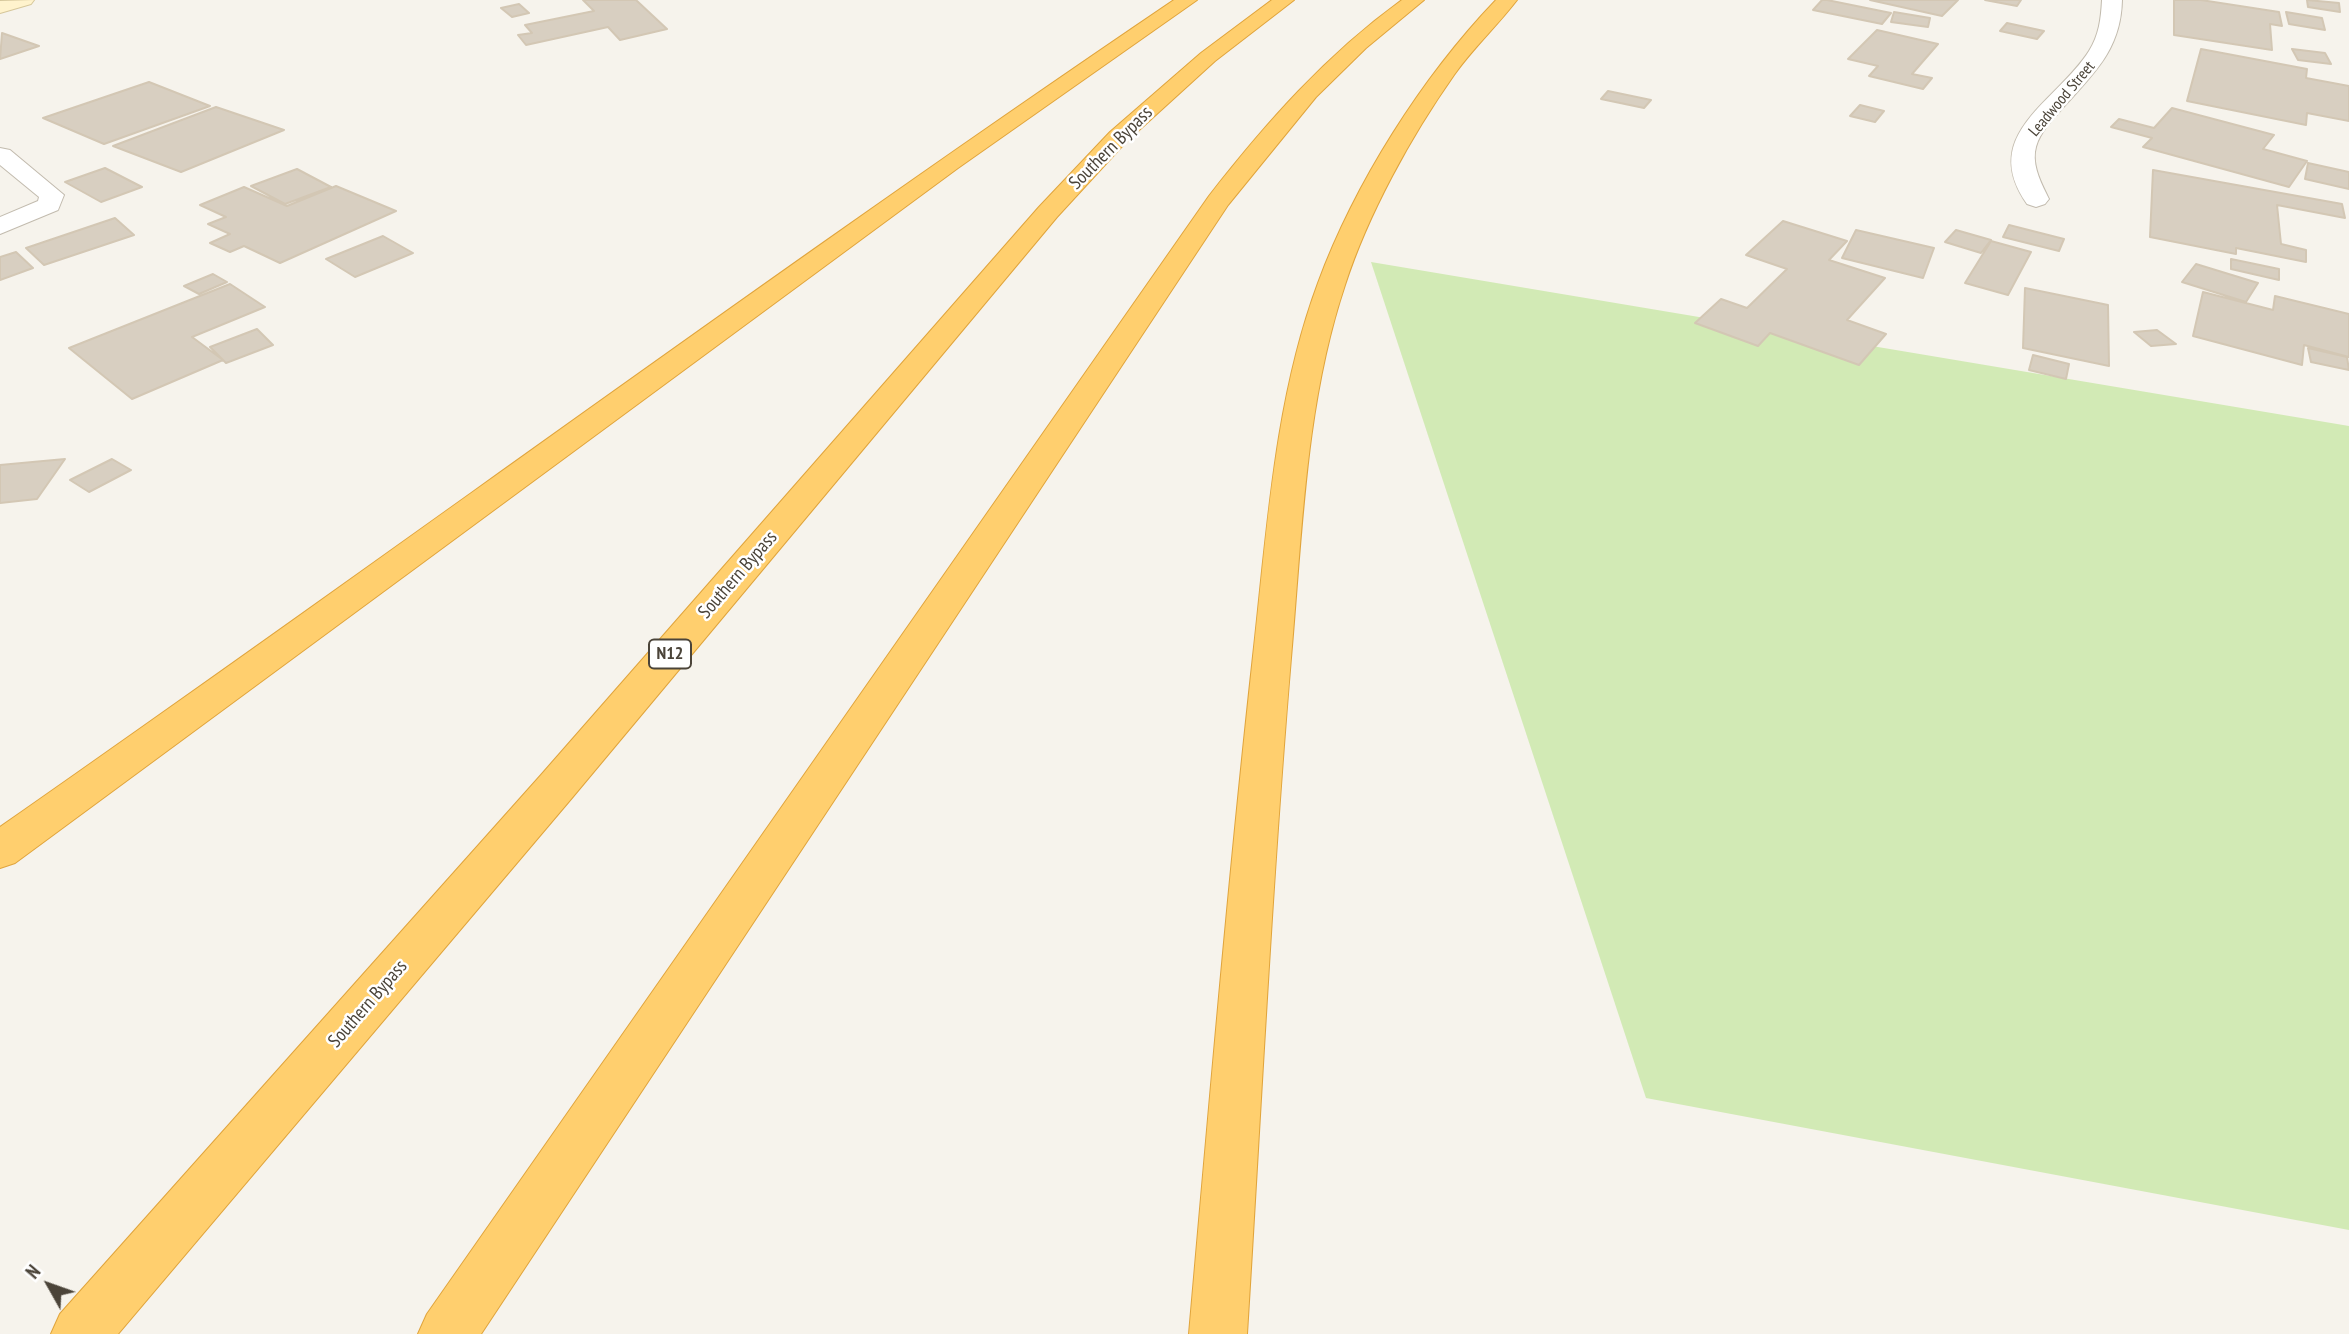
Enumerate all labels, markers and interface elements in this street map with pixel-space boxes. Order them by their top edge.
street label: Leadwood Street [2025,57,2099,141]
street label: Southern Bypass [1065,102,1157,194]
street label: Southern Bypass [694,527,782,623]
road number: N12 [649,640,691,668]
street label: Southern Bypass [324,956,412,1052]
north arrow [14,1250,84,1320]
text: N [20,1260,45,1283]

